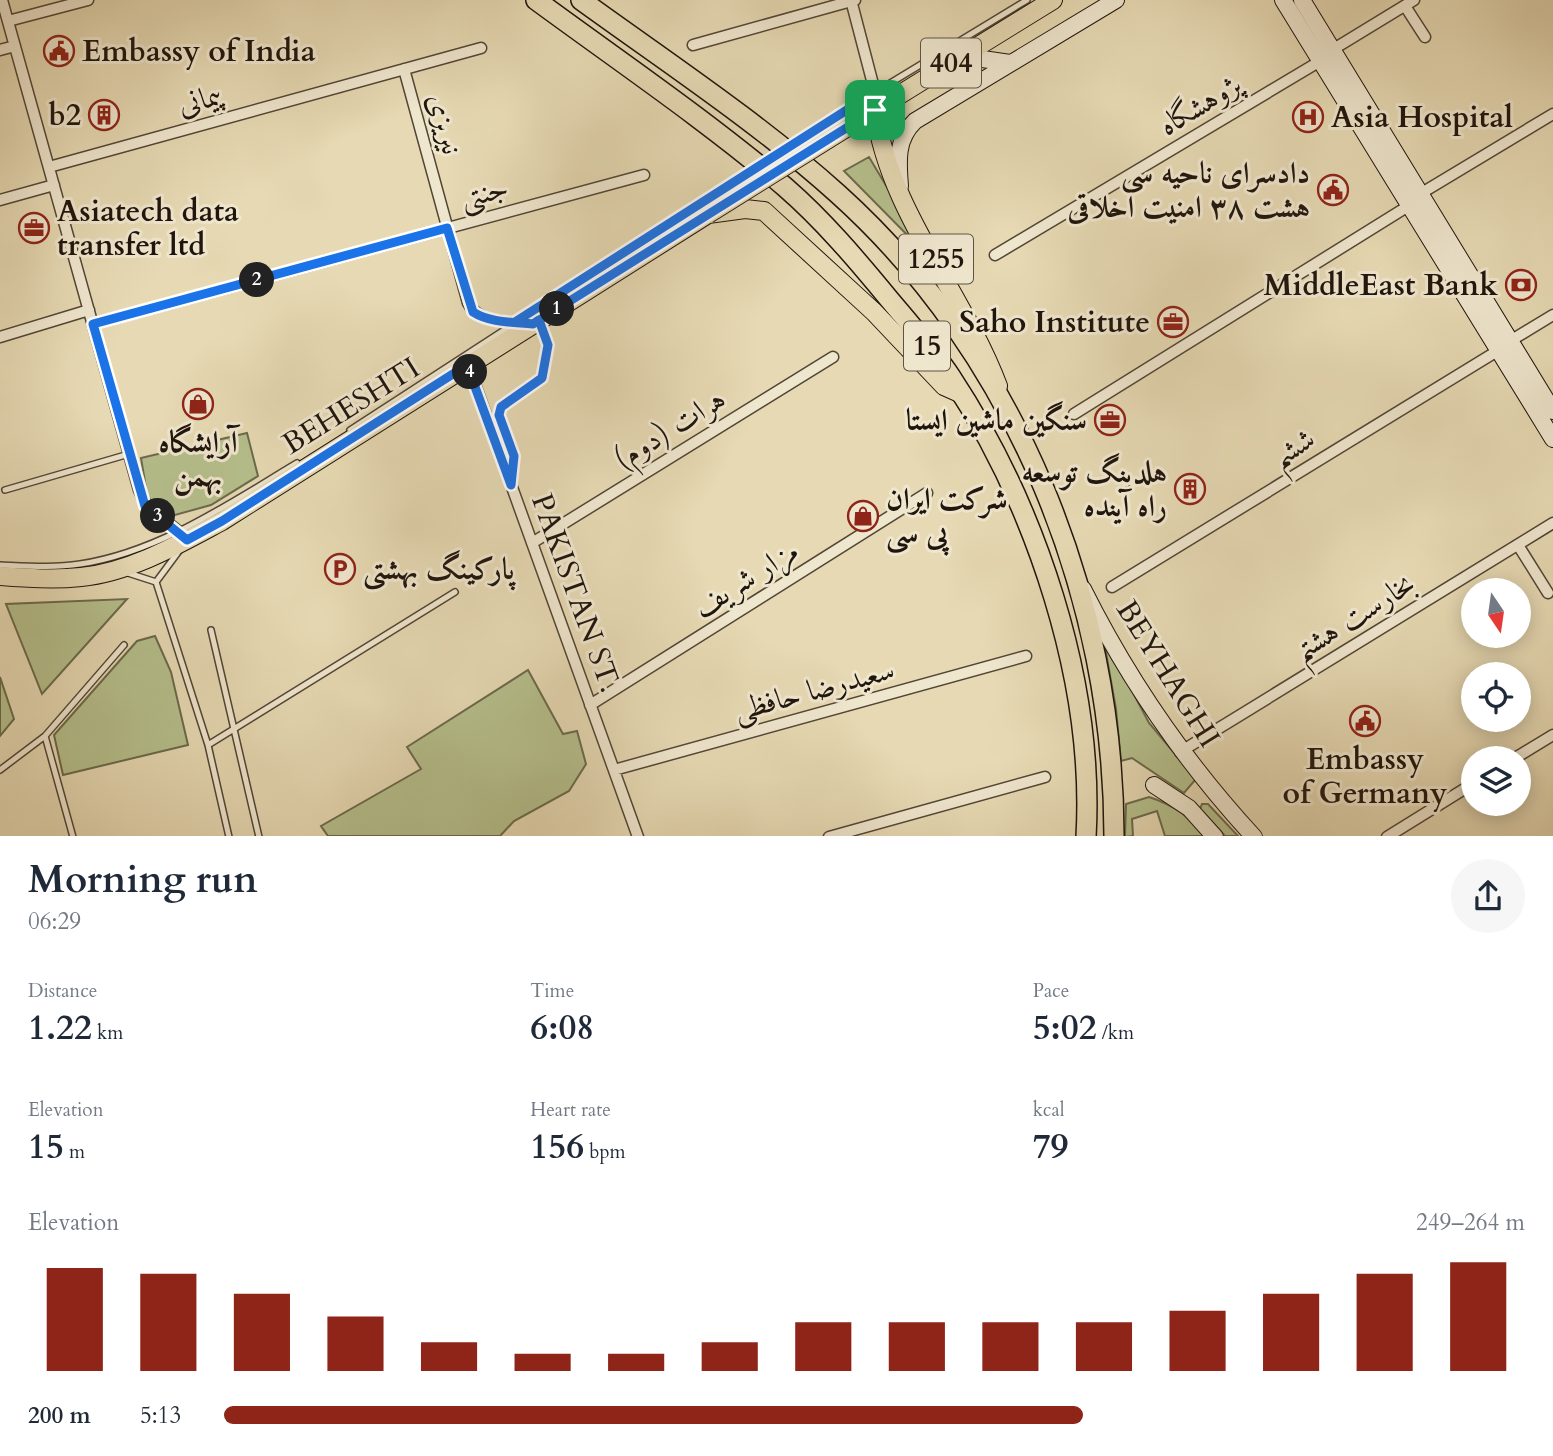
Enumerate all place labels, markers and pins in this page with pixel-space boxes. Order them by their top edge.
place label: Embassy of India [82,31,316,72]
public building icon: Embassy of India [42,34,76,68]
pin [845,80,905,140]
place label: b2 [48,95,81,136]
place label: Asia Hospital [1331,97,1513,138]
building icon: b2 [87,98,121,132]
hospital icon: Asia Hospital [1291,100,1325,134]
place label: دادسرای ناحیه سی هشت ۳۸ امنیت اخلاقی [1067,153,1310,228]
public building icon: دادسرای ناحیه سی هشت ۳۸ امنیت اخلاقی [1316,173,1350,207]
place label: Asiatech data transfer ltd [57,191,239,266]
office icon: Asiatech data transfer ltd [17,211,51,245]
pin: 2 [240,262,274,298]
place label: MiddleEast Bank [1264,265,1498,306]
bank icon: MiddleEast Bank [1504,268,1538,302]
pin: 1 [540,292,574,326]
place label: Saho Institute [959,302,1150,343]
office icon: Saho Institute [1156,305,1190,339]
pin: 4 [452,354,488,390]
shop icon: آرایشگاه بهمن [181,387,215,421]
place label: سنگین ماشین ایستا [906,400,1087,441]
office icon: سنگین ماشین ایستا [1093,403,1127,437]
place label: آرایشگاه بهمن [159,422,241,497]
place label: هلدینگ توسعه راه آینده [1022,452,1167,527]
building icon: هلدینگ توسعه راه آینده [1173,472,1207,506]
place label: شرکت ایران پی سی [886,479,1008,556]
pin: 3 [140,498,176,534]
shop icon: شرکت ایران پی سی [846,499,880,533]
place label: پارکینگ بهشتی [363,549,517,591]
parking icon: پارکینگ بهشتی [323,552,357,586]
public building icon: Embassy of Germany [1348,704,1382,738]
place label: Embassy of Germany [1283,739,1447,814]

